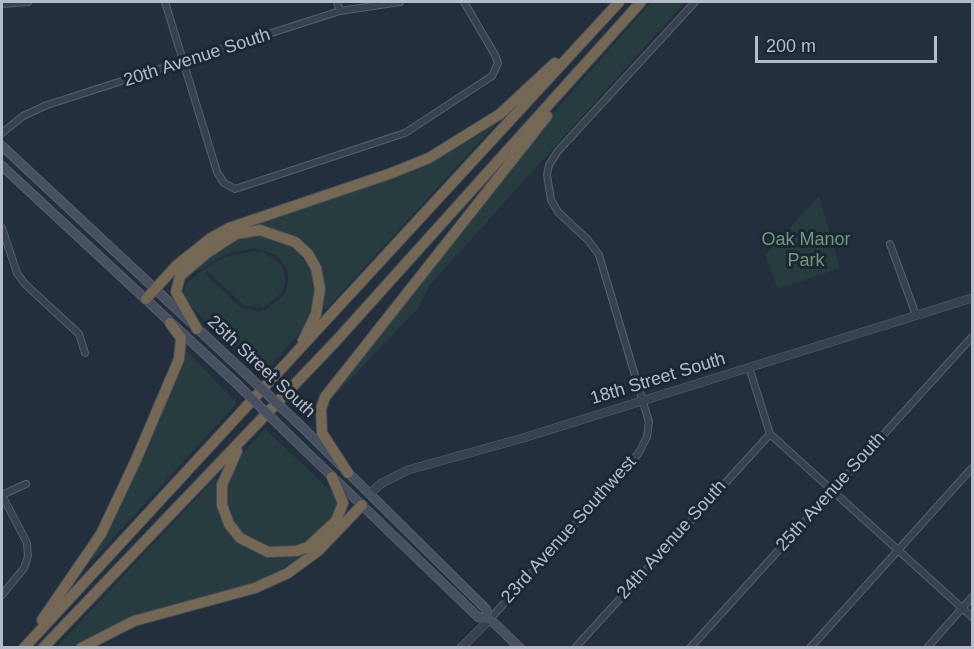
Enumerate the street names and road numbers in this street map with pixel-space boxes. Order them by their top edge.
street label: 20th Avenue South [121,24,273,92]
street label: 25th Street South [202,311,320,423]
street label: 18th Street South [588,348,728,410]
street label: 25th Avenue South [772,428,890,556]
street label: 23rd Avenue Southwest [497,452,641,608]
street label: 24th Avenue South [613,476,731,604]

